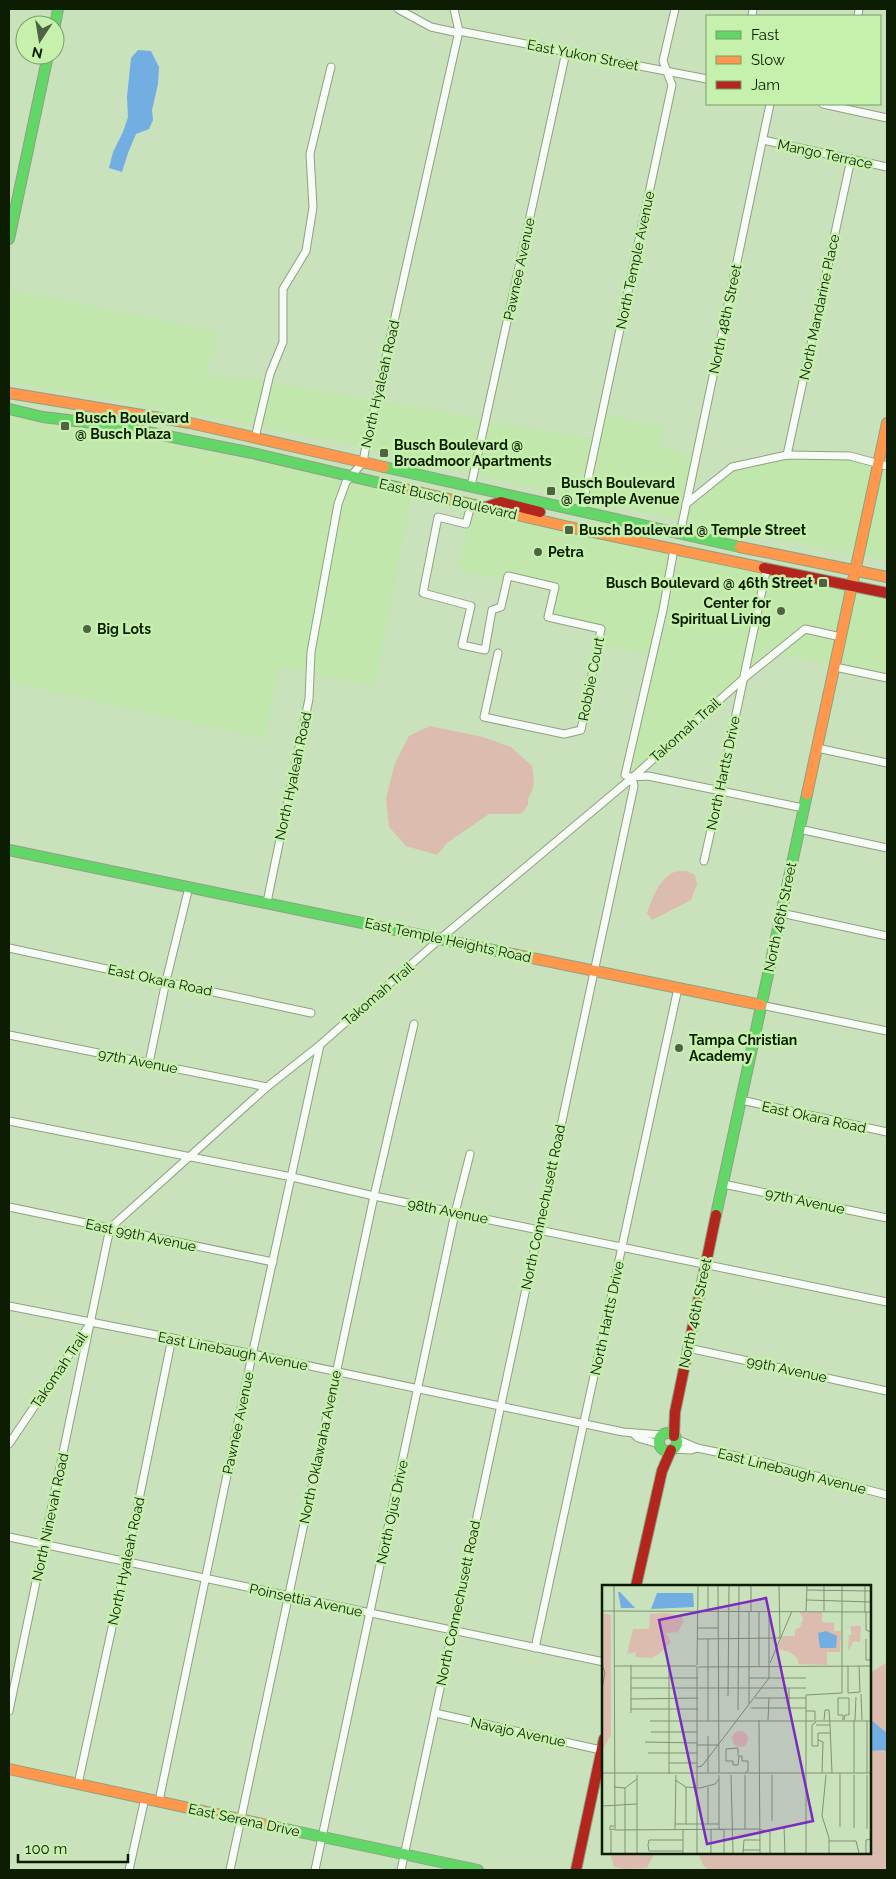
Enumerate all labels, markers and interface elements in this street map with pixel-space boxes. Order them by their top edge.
north arrow [15,15,65,65]
legend [706,15,881,105]
text: Fast [751,26,779,44]
street label: East Yukon Street [526,36,640,74]
text: N [30,44,44,62]
text: Slow [751,51,785,69]
text: Jam [751,76,780,94]
street label: Mango Terrace [776,136,874,172]
street label: North Temple Avenue [613,189,657,331]
street label: Pawnee Avenue [500,216,538,322]
street label: North Mandarine Place [796,233,842,381]
street label: North 48th Street [706,262,744,375]
street label: North Hyaleah Road [358,319,402,449]
place label: Busch Boulevard @ Busch Plaza [75,410,189,442]
marker: Busch Boulevard @ Busch Plaza [59,420,71,432]
place label: Busch Boulevard @ Broadmoor Apartments [394,437,552,469]
marker: Busch Boulevard @ Broadmoor Apartments [378,447,390,459]
street label: East Busch Boulevard [377,475,519,523]
place label: Busch Boulevard @ Temple Avenue [561,475,680,507]
marker: Busch Boulevard @ Temple Avenue [545,485,557,497]
place label: Busch Boulevard @ Temple Street [579,522,807,538]
marker: Busch Boulevard @ Temple Street [563,524,575,536]
place label: Petra [548,544,584,560]
marker: Petra [532,546,544,558]
place label: Busch Boulevard @ 46th Street [606,575,814,591]
marker: Busch Boulevard @ 46th Street [817,577,829,589]
place label: Center for Spiritual Living [671,595,772,627]
marker: Center for Spiritual Living [775,605,787,617]
place label: Big Lots [97,621,151,637]
marker: Big Lots [81,623,93,635]
street label: Robbie Court [575,635,607,722]
street label: Takomah Trail [647,694,723,766]
street label: North Hyaleah Road [272,710,314,842]
street label: North Hartts Drive [703,714,743,832]
street label: North 46th Street [761,860,799,973]
street label: East Temple Heights Road [363,915,533,965]
street label: Takomah Trail [339,959,417,1029]
street label: East Okara Road [106,961,214,999]
place label: Tampa Christian Academy [689,1032,797,1064]
marker: Tampa Christian Academy [673,1042,685,1054]
street label: 97th Avenue [97,1045,179,1077]
street label: East Okara Road [760,1098,868,1136]
street label: North Connechusett Road [518,1123,568,1291]
street label: 97th Avenue [764,1185,846,1217]
street label: 98th Avenue [406,1195,490,1227]
street label: East 99th Avenue [84,1215,198,1255]
street label: North 46th Street [676,1256,714,1369]
street label: North Hartts Drive [587,1259,627,1377]
street label: Takomah Trail [28,1329,90,1411]
street label: East Linebaugh Avenue [157,1329,309,1373]
street label: 99th Avenue [745,1353,829,1385]
street label: North Oklawaha Avenue [296,1369,344,1525]
street label: Pawnee Avenue [219,1370,257,1476]
street label: East Linebaugh Avenue [716,1445,868,1497]
street label: North Ninevah Road [29,1451,71,1583]
street label: North Ojus Drive [373,1458,411,1566]
street label: North Hyaleah Road [105,1495,147,1627]
street label: North Connechusett Road [433,1519,483,1687]
street label: Poinsettia Avenue [248,1580,364,1620]
inset map [602,1585,871,1854]
street label: Navajo Avenue [469,1714,567,1750]
street label: East Serena Drive [187,1800,301,1840]
scale bar [18,1832,128,1864]
text: 100 m [25,1840,67,1858]

